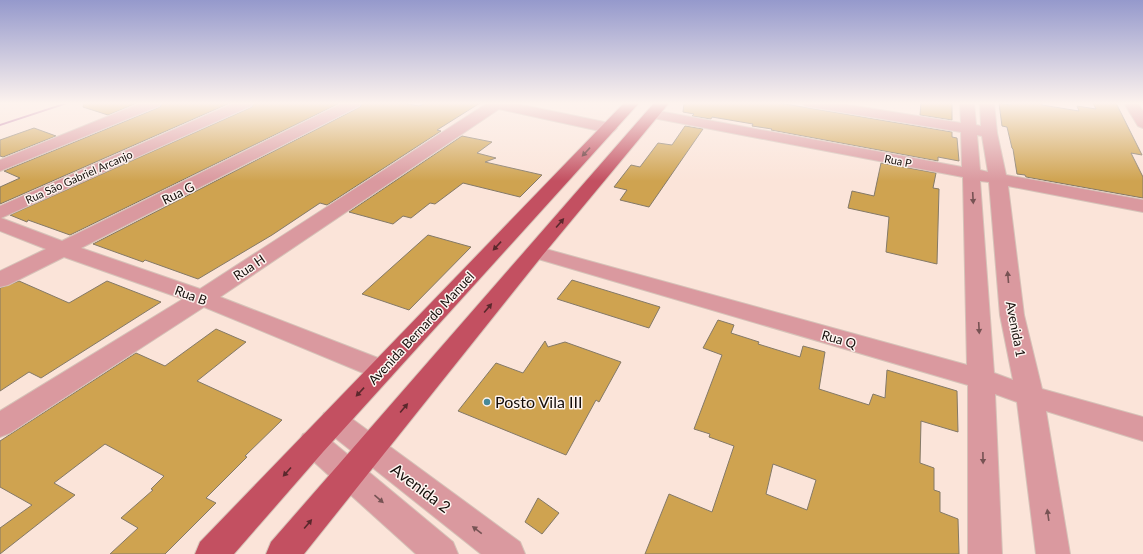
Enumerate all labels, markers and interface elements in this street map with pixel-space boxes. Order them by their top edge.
street label: Rua São Gabriel Arcanjo [23,147,134,206]
one-way arrow [581,147,591,157]
street label: Rua P [883,151,913,170]
street label: Rua G [159,178,197,208]
one-way arrow [969,192,976,204]
one-way arrow [555,218,564,227]
one-way arrow [492,241,502,251]
street label: Rua H [230,251,268,283]
street label: Avenida Bernardo Manuel [365,268,477,388]
one-way arrow [1005,271,1012,283]
street label: Rua B [173,282,209,308]
street label: Avenida 1 [1003,300,1029,358]
one-way arrow [483,303,492,314]
one-way arrow [975,322,982,334]
street label: Rua Q [820,326,859,352]
one-way arrow [356,387,365,397]
place label: Posto Vila III [495,392,582,411]
marker: Posto Vila III [482,397,492,407]
one-way arrow [400,403,409,414]
one-way arrow [979,452,986,464]
street label: Avenida 2 [388,459,455,516]
one-way arrow [282,467,291,477]
one-way arrow [373,495,384,504]
one-way arrow [1045,509,1051,521]
one-way arrow [303,519,312,529]
one-way arrow [472,526,483,535]

